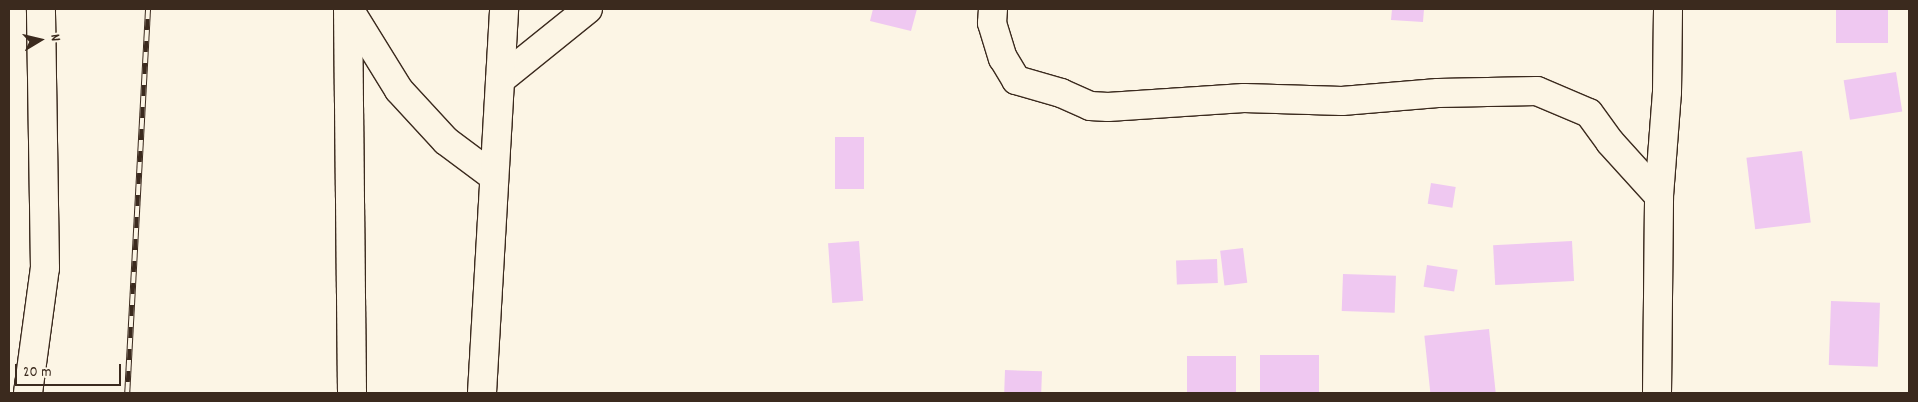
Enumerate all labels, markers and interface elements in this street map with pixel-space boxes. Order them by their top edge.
north arrow [15,15,65,65]
text: N [44,33,65,43]
scale bar [18,354,124,386]
text: 20 m [23,362,51,384]

